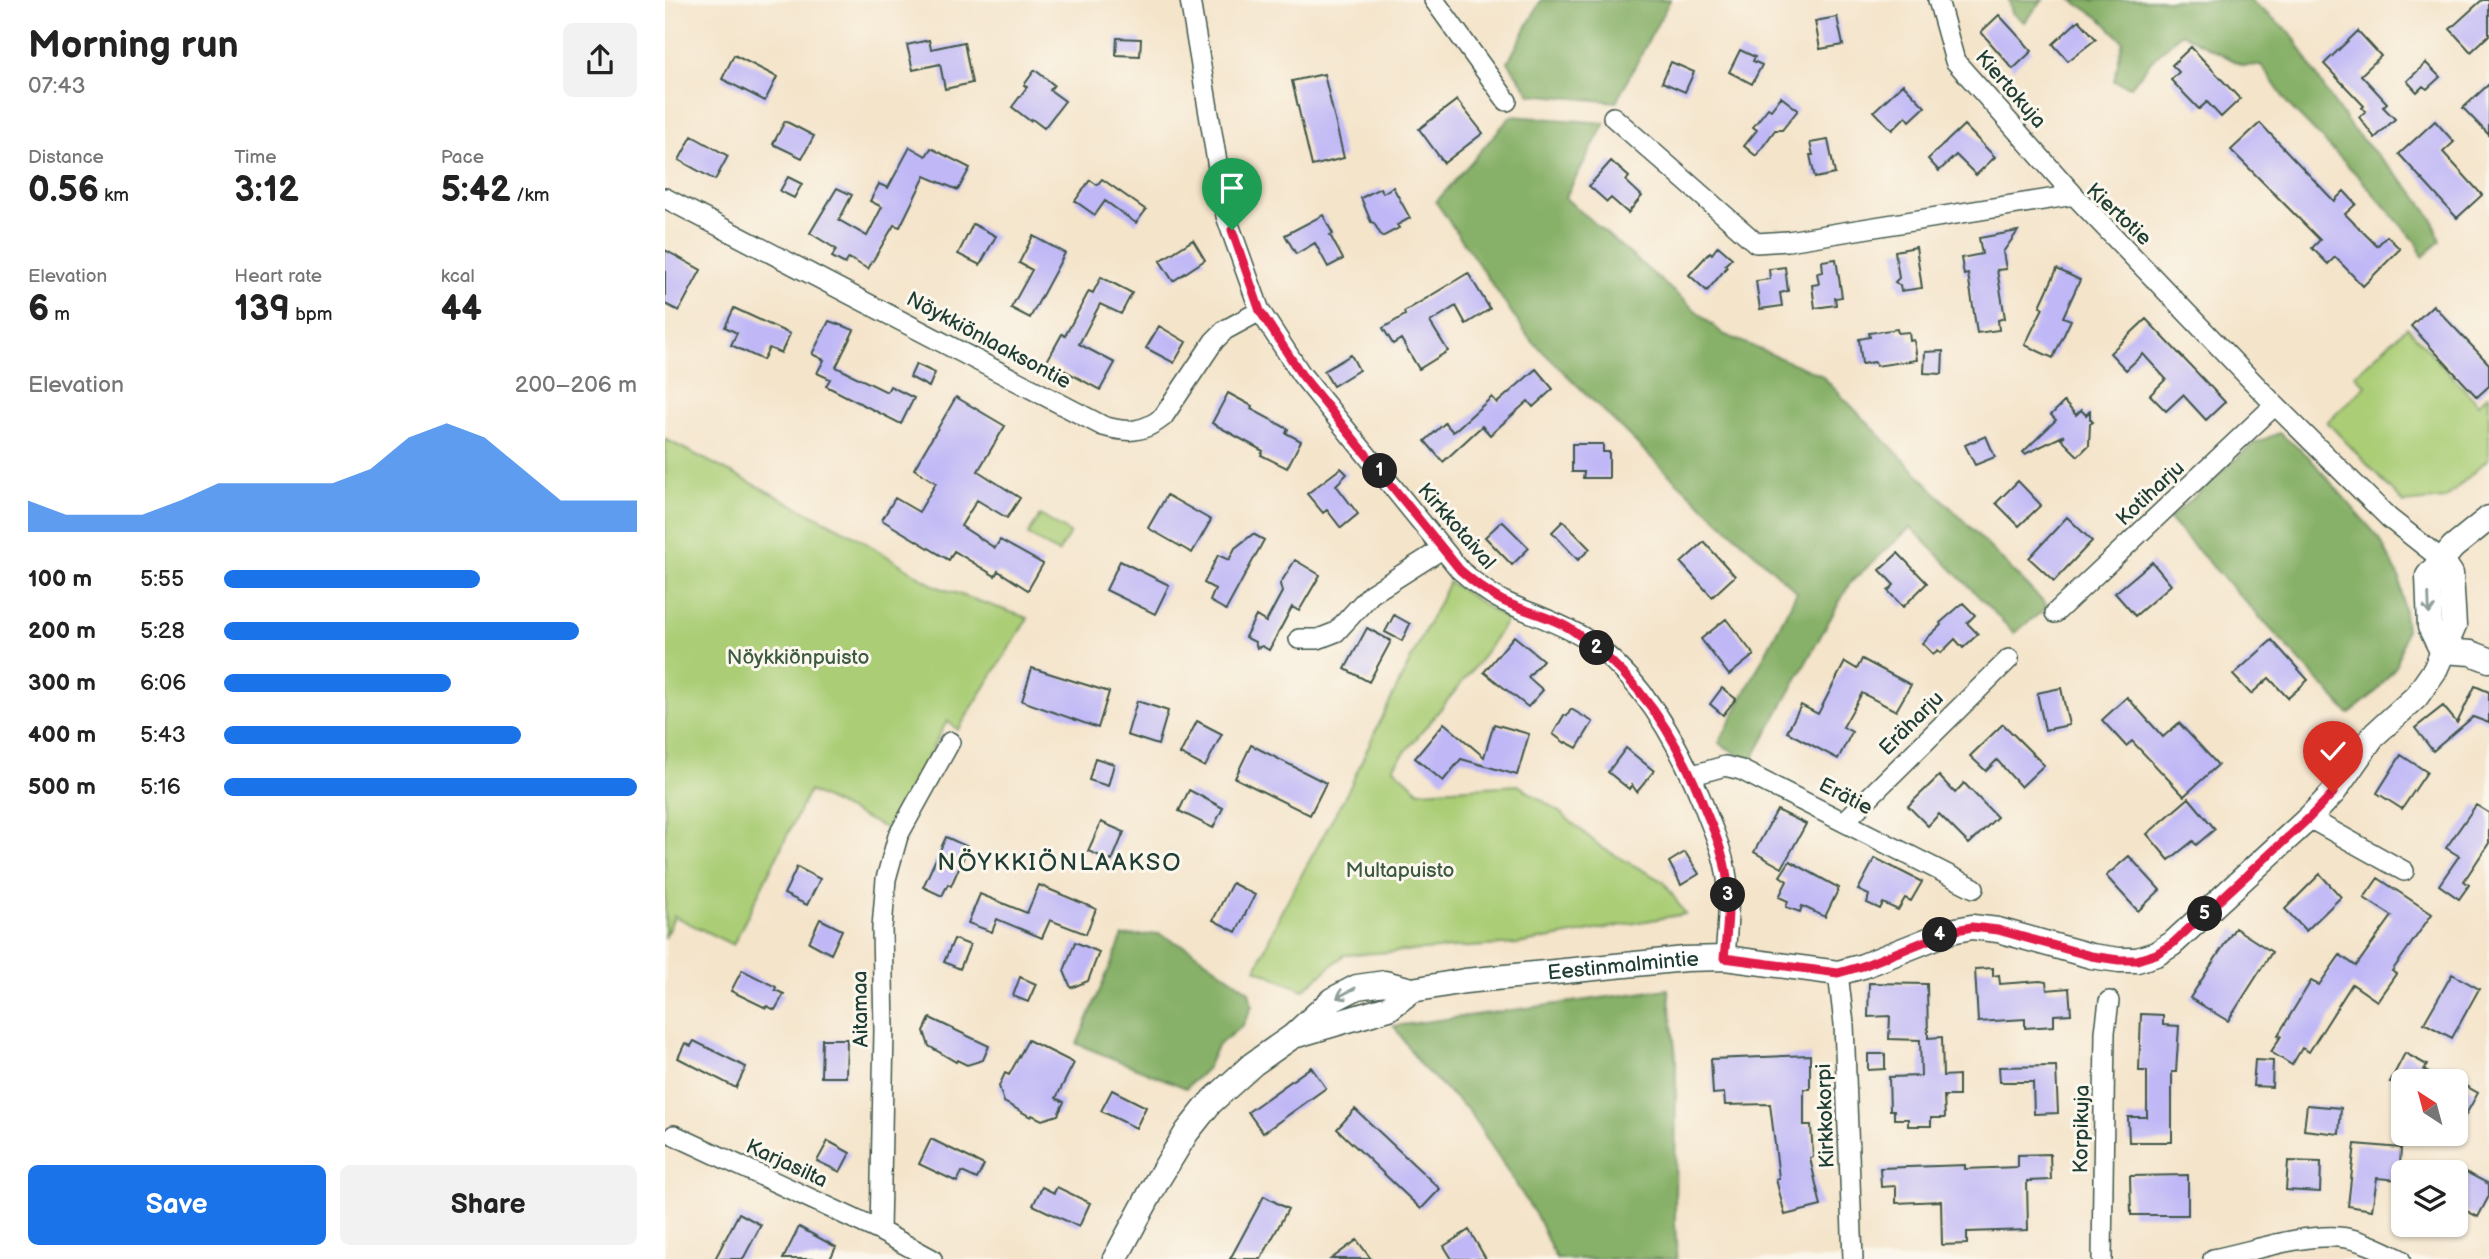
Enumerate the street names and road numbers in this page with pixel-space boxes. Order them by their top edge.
street label: Kiertokuja [1970,45,2051,133]
street label: Kiertotie [2081,178,2156,251]
street label: Nöykkiönlaaksontie [902,287,1075,394]
street label: Kotiharju [2111,456,2190,531]
street label: Kirkkotaival [1412,478,1501,575]
street label: Eräharju [1874,686,1949,761]
street label: Erätie [1815,772,1877,820]
street label: Eestinmalmintie [1546,947,1699,986]
street label: Aitamaa [847,970,874,1048]
street label: Kirkkokorpi [1811,1063,1840,1169]
street label: Korpikuja [2068,1084,2095,1174]
street label: Karjasilta [742,1134,832,1193]

